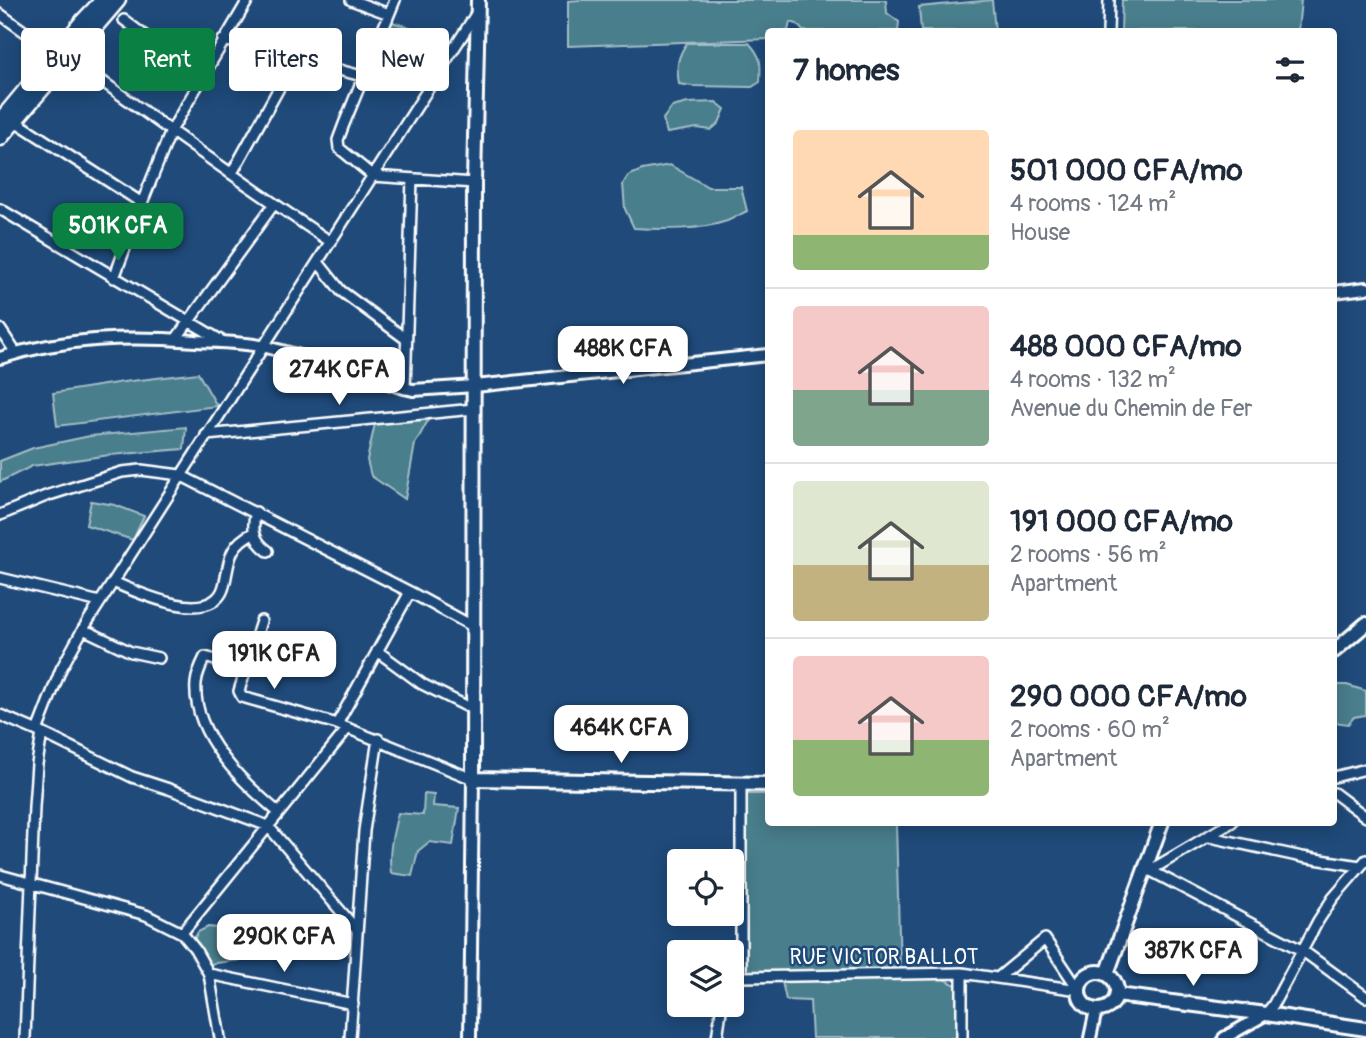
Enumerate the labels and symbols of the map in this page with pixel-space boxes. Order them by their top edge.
pin: 501K CFA [46,204,190,263]
pin: 488K CFA [551,326,695,386]
pin: 274K CFA [267,348,411,407]
pin: 191K CFA [202,632,346,691]
pin: 464K CFA [549,706,693,765]
pin: 290K CFA [212,914,356,974]
pin: 387K CFA [1121,928,1265,988]
street label: RUE VICTOR BALLOT [790,944,979,971]

